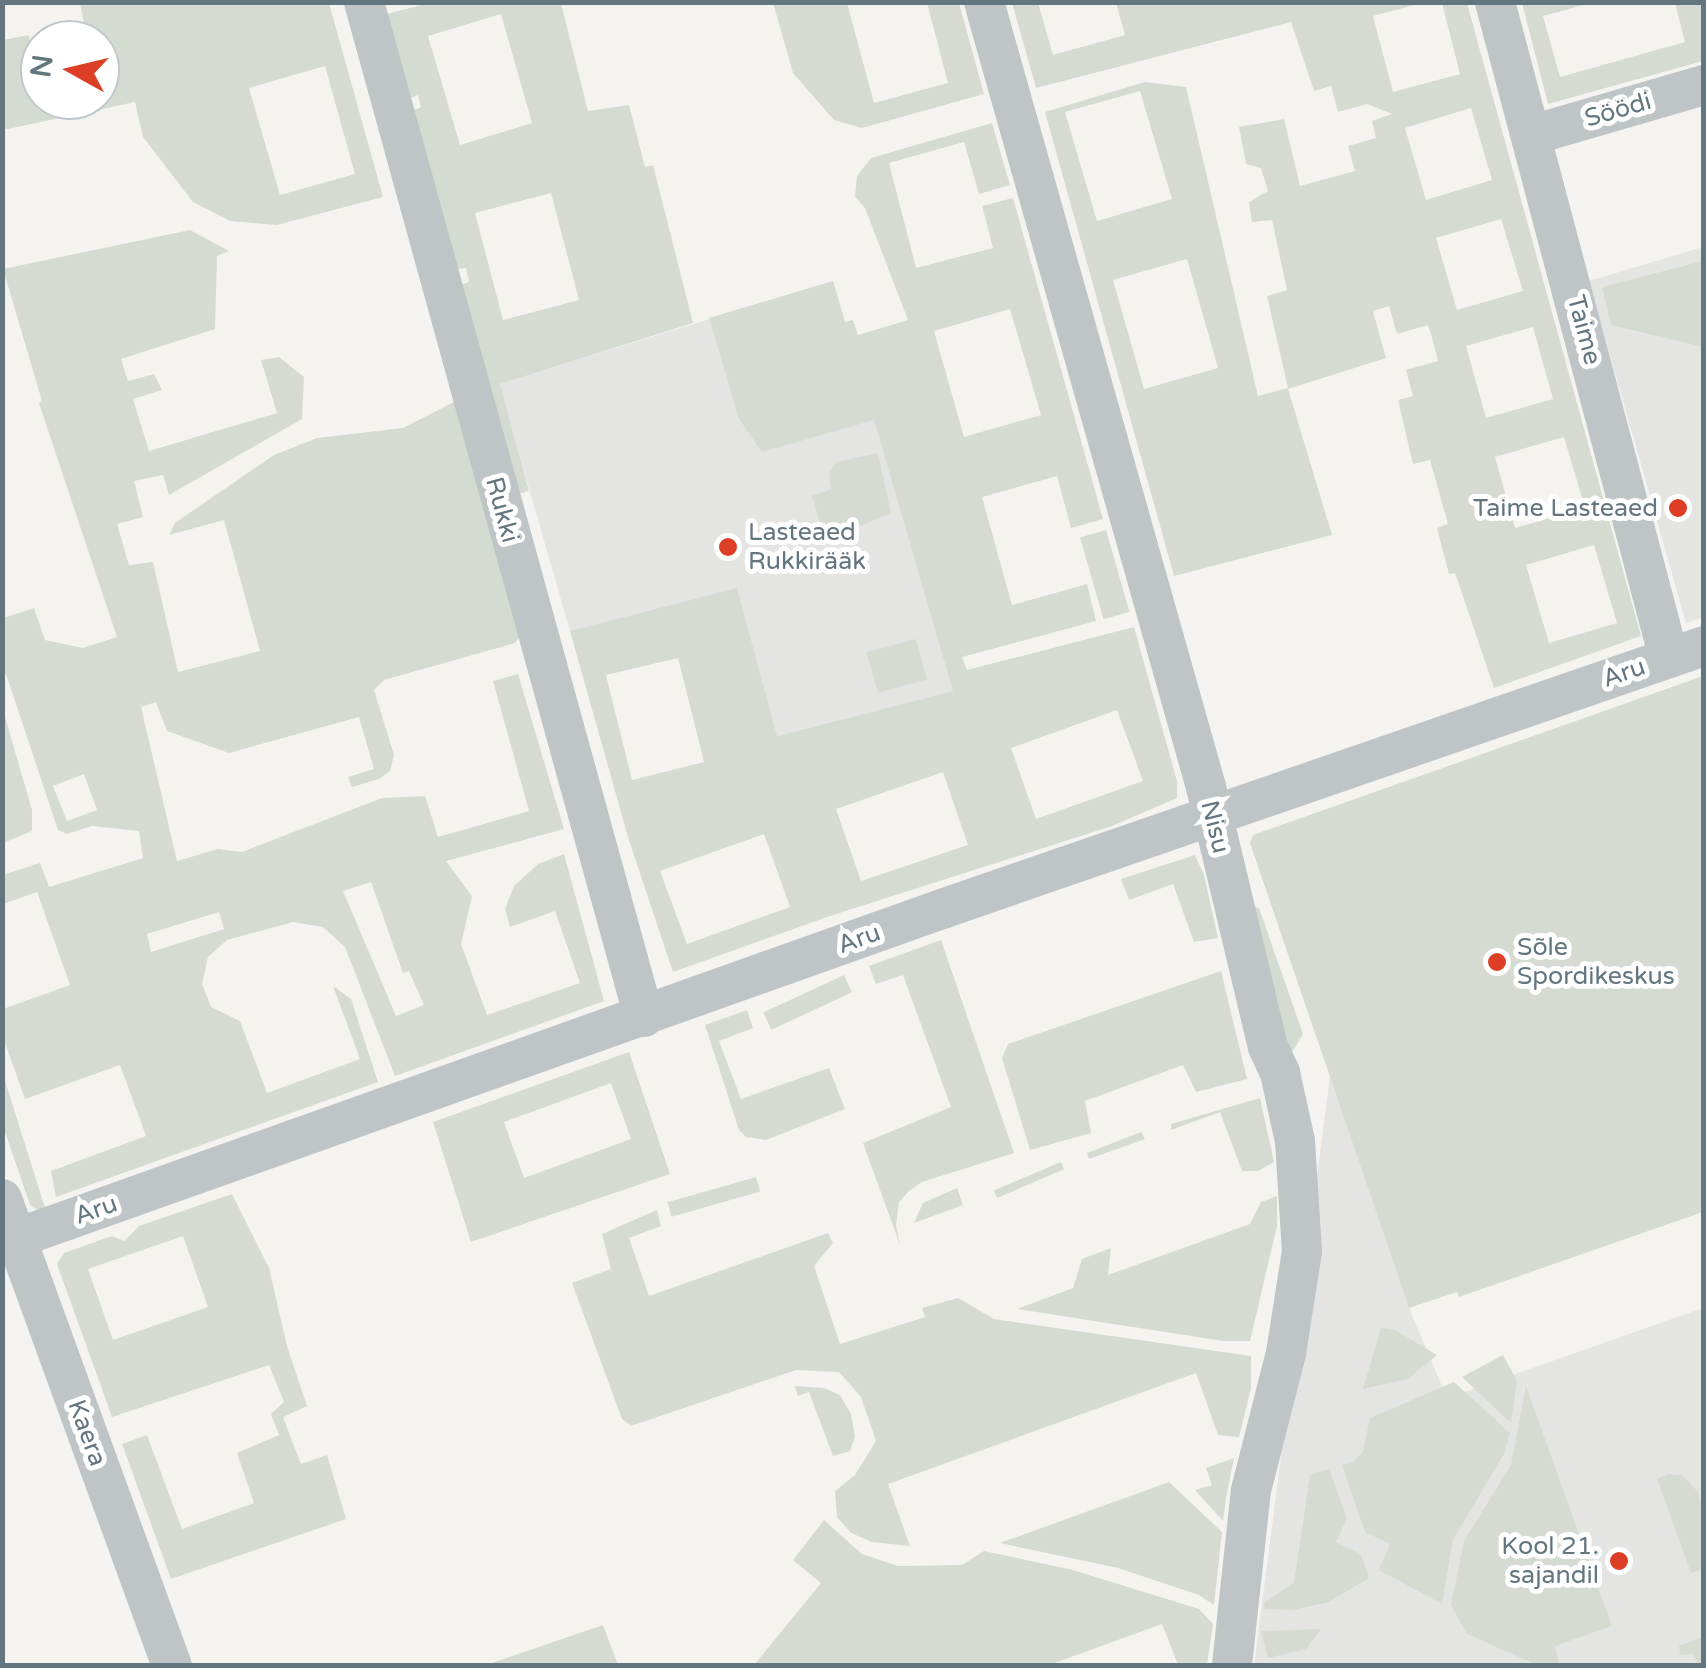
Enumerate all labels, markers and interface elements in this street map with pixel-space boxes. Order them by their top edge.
north arrow [20,20,120,120]
text: N [24,53,61,80]
street label: Söödi [1581,86,1655,134]
street label: Taime [1560,292,1608,368]
street label: Rukki [479,474,525,546]
place label: Taime Lasteaed [1473,493,1658,523]
marker: Taime Lasteaed [1667,497,1689,519]
place label: Lasteaed Rukkirääk [748,518,866,577]
marker: Lasteaed Rukkirääk [717,536,739,558]
street label: Aru [1599,652,1649,694]
street label: Nisu [1194,798,1236,856]
street label: Aru [834,917,884,961]
place label: Sõle Spordikeskus [1517,933,1675,992]
marker: Sõle Spordikeskus [1486,951,1508,973]
street label: Aru [71,1189,121,1231]
street label: Kaera [61,1396,113,1470]
place label: Kool 21. sajandil [1501,1532,1599,1591]
marker: Kool 21. sajandil [1608,1550,1630,1572]

